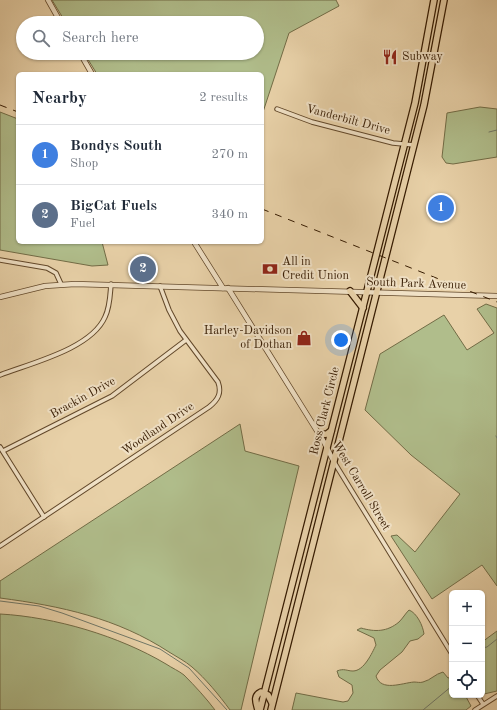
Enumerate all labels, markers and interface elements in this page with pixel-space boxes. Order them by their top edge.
search box [16,16,264,60]
icon: search [30,27,52,49]
text: Search here [62,31,139,46]
restaurant icon: Subway [381,48,399,66]
place label: Subway [402,51,443,63]
text: Nearby [32,90,87,107]
text: 2 results [199,91,248,104]
street label: Vanderbilt Drive [305,103,392,137]
text: Bondys South [70,139,162,154]
text: 1 [41,148,49,161]
text: 270 m [211,148,248,161]
text: Shop [70,157,98,170]
pin: 1 [428,193,454,223]
text: BigCat Fuels [70,199,157,214]
text: 2 [41,208,49,221]
text: 340 m [211,208,248,221]
text: Fuel [70,217,95,230]
pin: 2 [130,254,156,284]
place label: All in Credit Union [282,256,350,282]
bank icon: All in Credit Union [261,260,279,278]
street label: South Park Avenue [366,276,467,292]
place label: Harley-Davidson of Dothan [204,325,293,351]
shop icon: Harley-Davidson of Dothan [295,329,313,347]
your location [331,330,351,350]
street label: Ross Clark Circle [308,365,342,456]
street label: Brackin Drive [48,375,118,421]
street label: Woodland Drive [120,400,197,457]
street label: West Carroll Street [330,439,392,533]
map controls [449,590,485,698]
button: + [449,590,485,626]
button: − [449,626,485,662]
button: locate [449,662,485,698]

